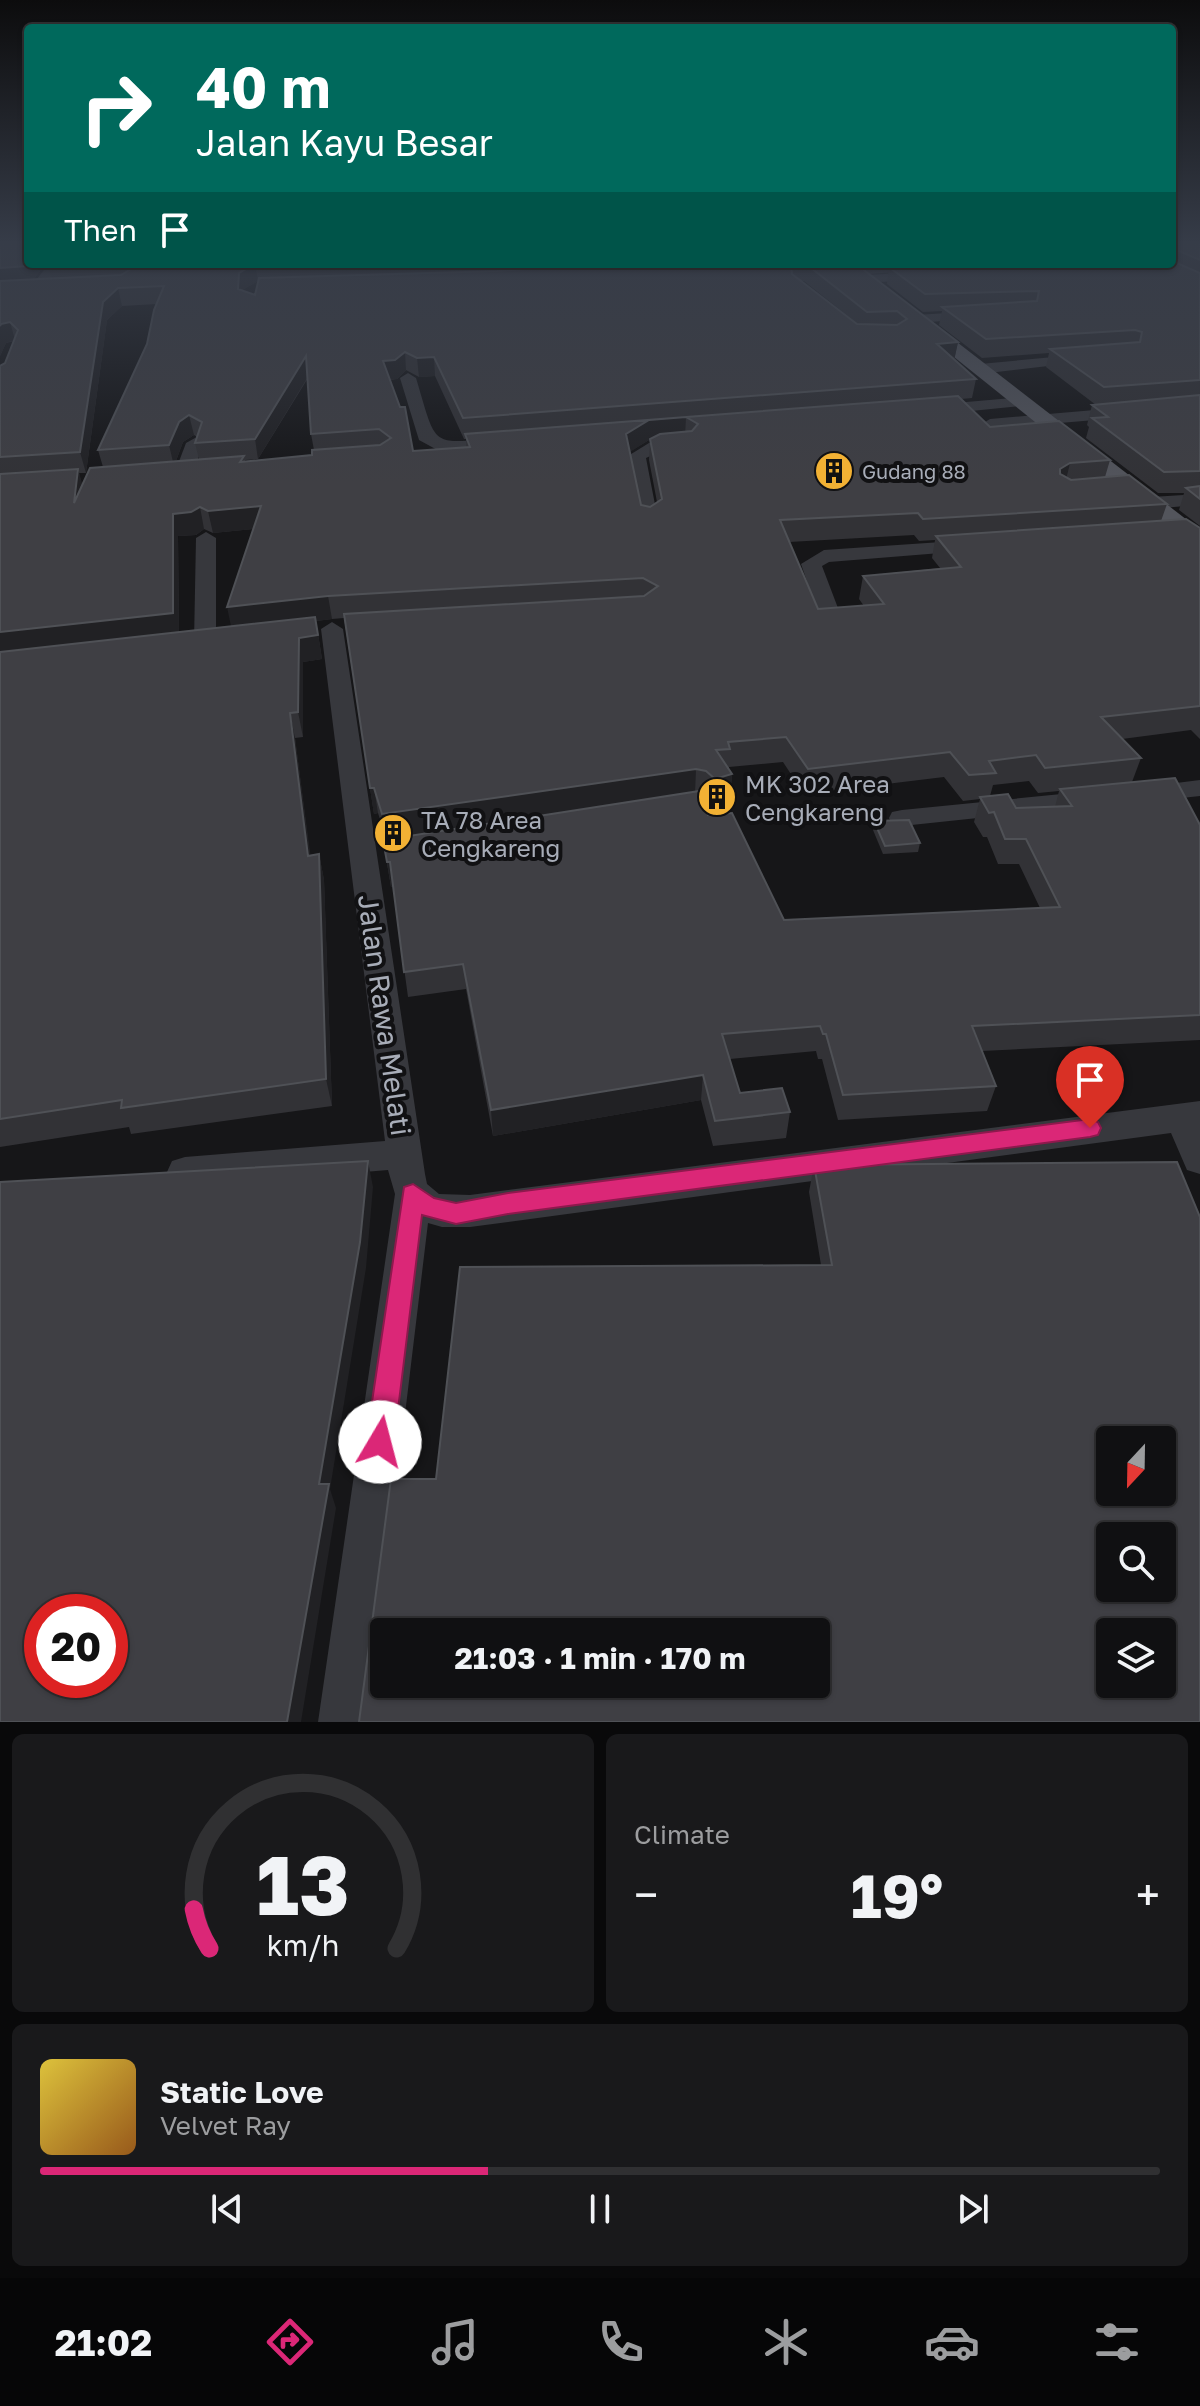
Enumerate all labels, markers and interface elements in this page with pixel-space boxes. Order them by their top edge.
text: 40 m [196,53,330,120]
icon: right [64,56,168,160]
text: Jalan Kayu Besar [196,121,493,164]
icon: arrive [153,208,197,252]
text: Then [64,212,137,248]
building icon: Gudang 88 [813,450,855,492]
place label: Gudang 88 [862,459,966,483]
place label: MK 302 Area Cengkareng [745,769,890,826]
building icon: MK 302 Area Cengkareng [696,776,738,818]
place label: TA 78 Area Cengkareng [421,805,560,862]
building icon: TA 78 Area Cengkareng [372,812,414,854]
street label: Jalan Rawa Melati [352,892,418,1138]
pin [1056,1046,1124,1128]
icon: arrive [1068,1058,1112,1102]
position arrow [338,1400,422,1484]
north arrow [1096,1426,1176,1506]
map controls [1096,1426,1176,1698]
button: search [1096,1522,1176,1602]
speed limit sign: 20 [24,1594,128,1698]
button: layers [1096,1618,1176,1698]
text: 21:03 · 1 min · 170 m [455,1640,745,1676]
text: Climate [634,1819,730,1850]
text: 13 [256,1833,350,1933]
text: 19° [851,1859,943,1931]
text: − [634,1868,658,1921]
text: + [1136,1868,1160,1921]
text: km/h [267,1928,339,1962]
text: Static Love [160,2074,324,2110]
text: Velvet Ray [160,2110,291,2141]
icon: previous [205,2187,249,2231]
icon: pause [578,2187,622,2231]
icon: next [951,2187,995,2231]
icon: directions [262,2314,318,2370]
icon: music [427,2314,483,2370]
icon: phone [593,2314,649,2370]
icon: climate [758,2314,814,2370]
icon: car [924,2314,980,2370]
icon: filters [1089,2314,1145,2370]
text: 21:02 [55,2321,152,2364]

